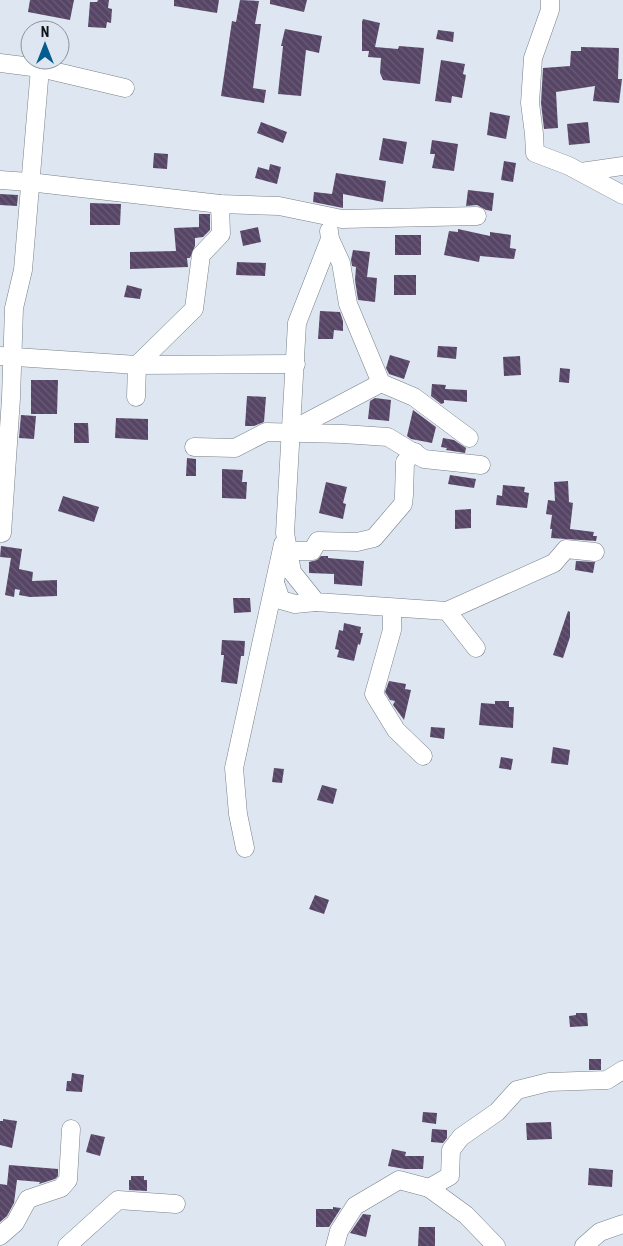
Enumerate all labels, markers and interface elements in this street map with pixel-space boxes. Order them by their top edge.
north arrow [20,20,70,70]
text: N [41,24,49,40]

